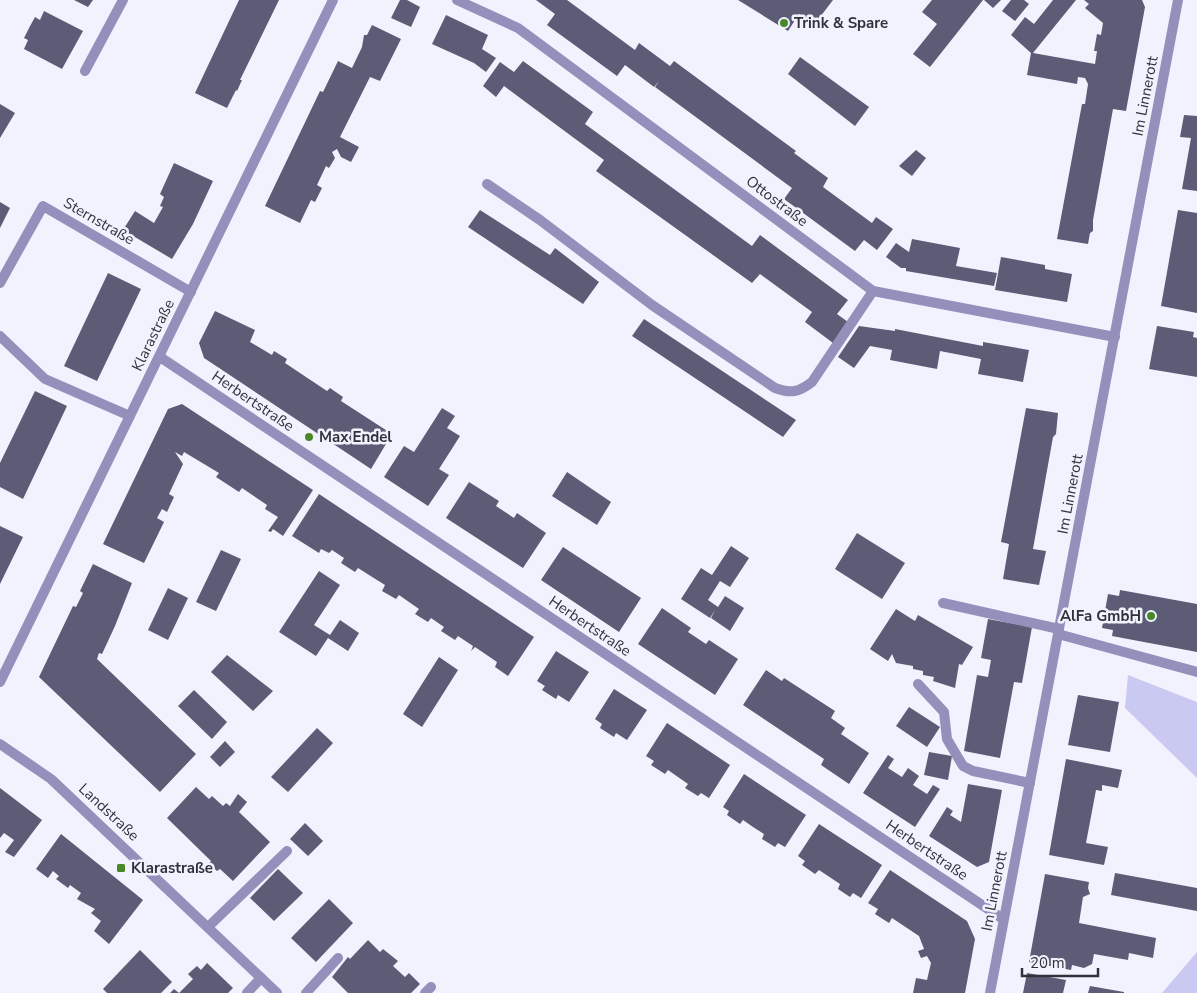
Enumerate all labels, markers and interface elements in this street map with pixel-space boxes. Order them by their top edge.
place label: Trink & Spare [794,13,888,33]
marker: Trink & Spare [778,17,790,29]
street label: Im Linnerott [1127,54,1163,138]
street label: Ottostraße [742,171,812,231]
street label: Sternstraße [60,193,138,249]
street label: Klarastraße [127,296,179,374]
street label: Herbertstraße [208,366,298,436]
place label: Max Endel [319,427,392,447]
marker: Max Endel [303,431,315,443]
street label: Im Linnerott [1052,452,1088,536]
street label: Herbertstraße [545,591,635,661]
place label: AlFa GmbH [1060,606,1141,626]
marker: AlFa GmbH [1145,610,1157,622]
street label: Landstraße [74,779,144,845]
street label: Herbertstraße [882,815,972,885]
street label: Im Linnerott [976,849,1012,933]
place label: Klarastraße [131,858,213,878]
marker: Klarastraße [115,862,127,874]
scale bar [1022,946,1098,978]
text: 20 m [1030,953,1065,973]

